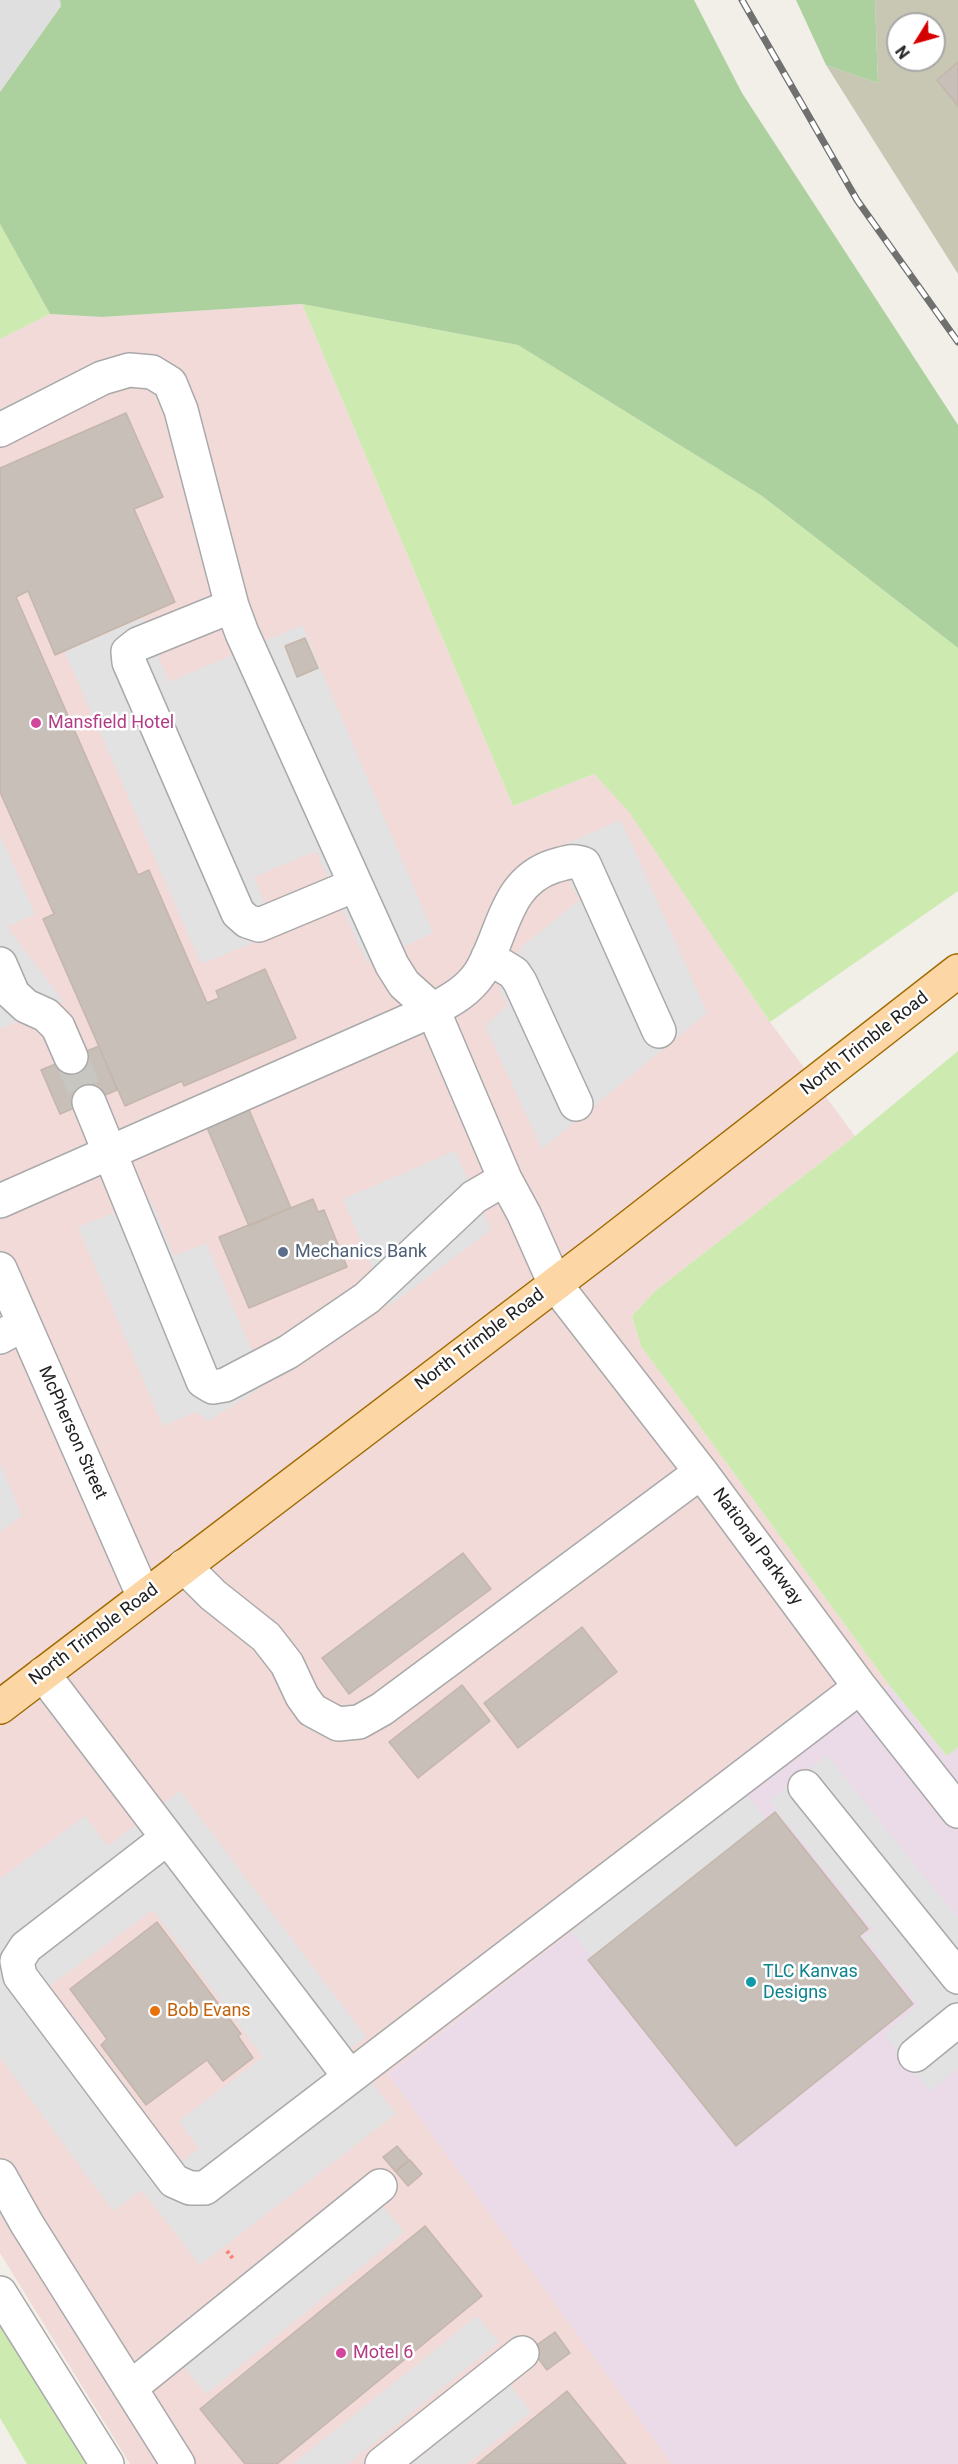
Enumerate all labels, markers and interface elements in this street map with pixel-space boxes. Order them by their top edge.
north arrow [886,12,946,72]
text: N [892,42,914,62]
place label: Mansfield Hotel [48,712,174,734]
marker: Mansfield Hotel [29,716,43,730]
street label: North Trimble Road [797,987,933,1101]
place label: Mechanics Bank [295,1241,427,1263]
marker: Mechanics Bank [276,1245,290,1259]
street label: North Trimble Road [411,1284,549,1396]
street label: McPherson Street [33,1363,111,1503]
street label: National Parkway [707,1484,807,1610]
street label: North Trimble Road [25,1579,163,1691]
place label: TLC Kanvas Designs [763,1961,858,2004]
marker: TLC Kanvas Designs [744,1975,758,1989]
place label: Bob Evans [167,2000,251,2022]
marker: Bob Evans [148,2004,162,2018]
place label: Motel 6 [353,2342,413,2364]
marker: Motel 6 [334,2346,348,2360]

